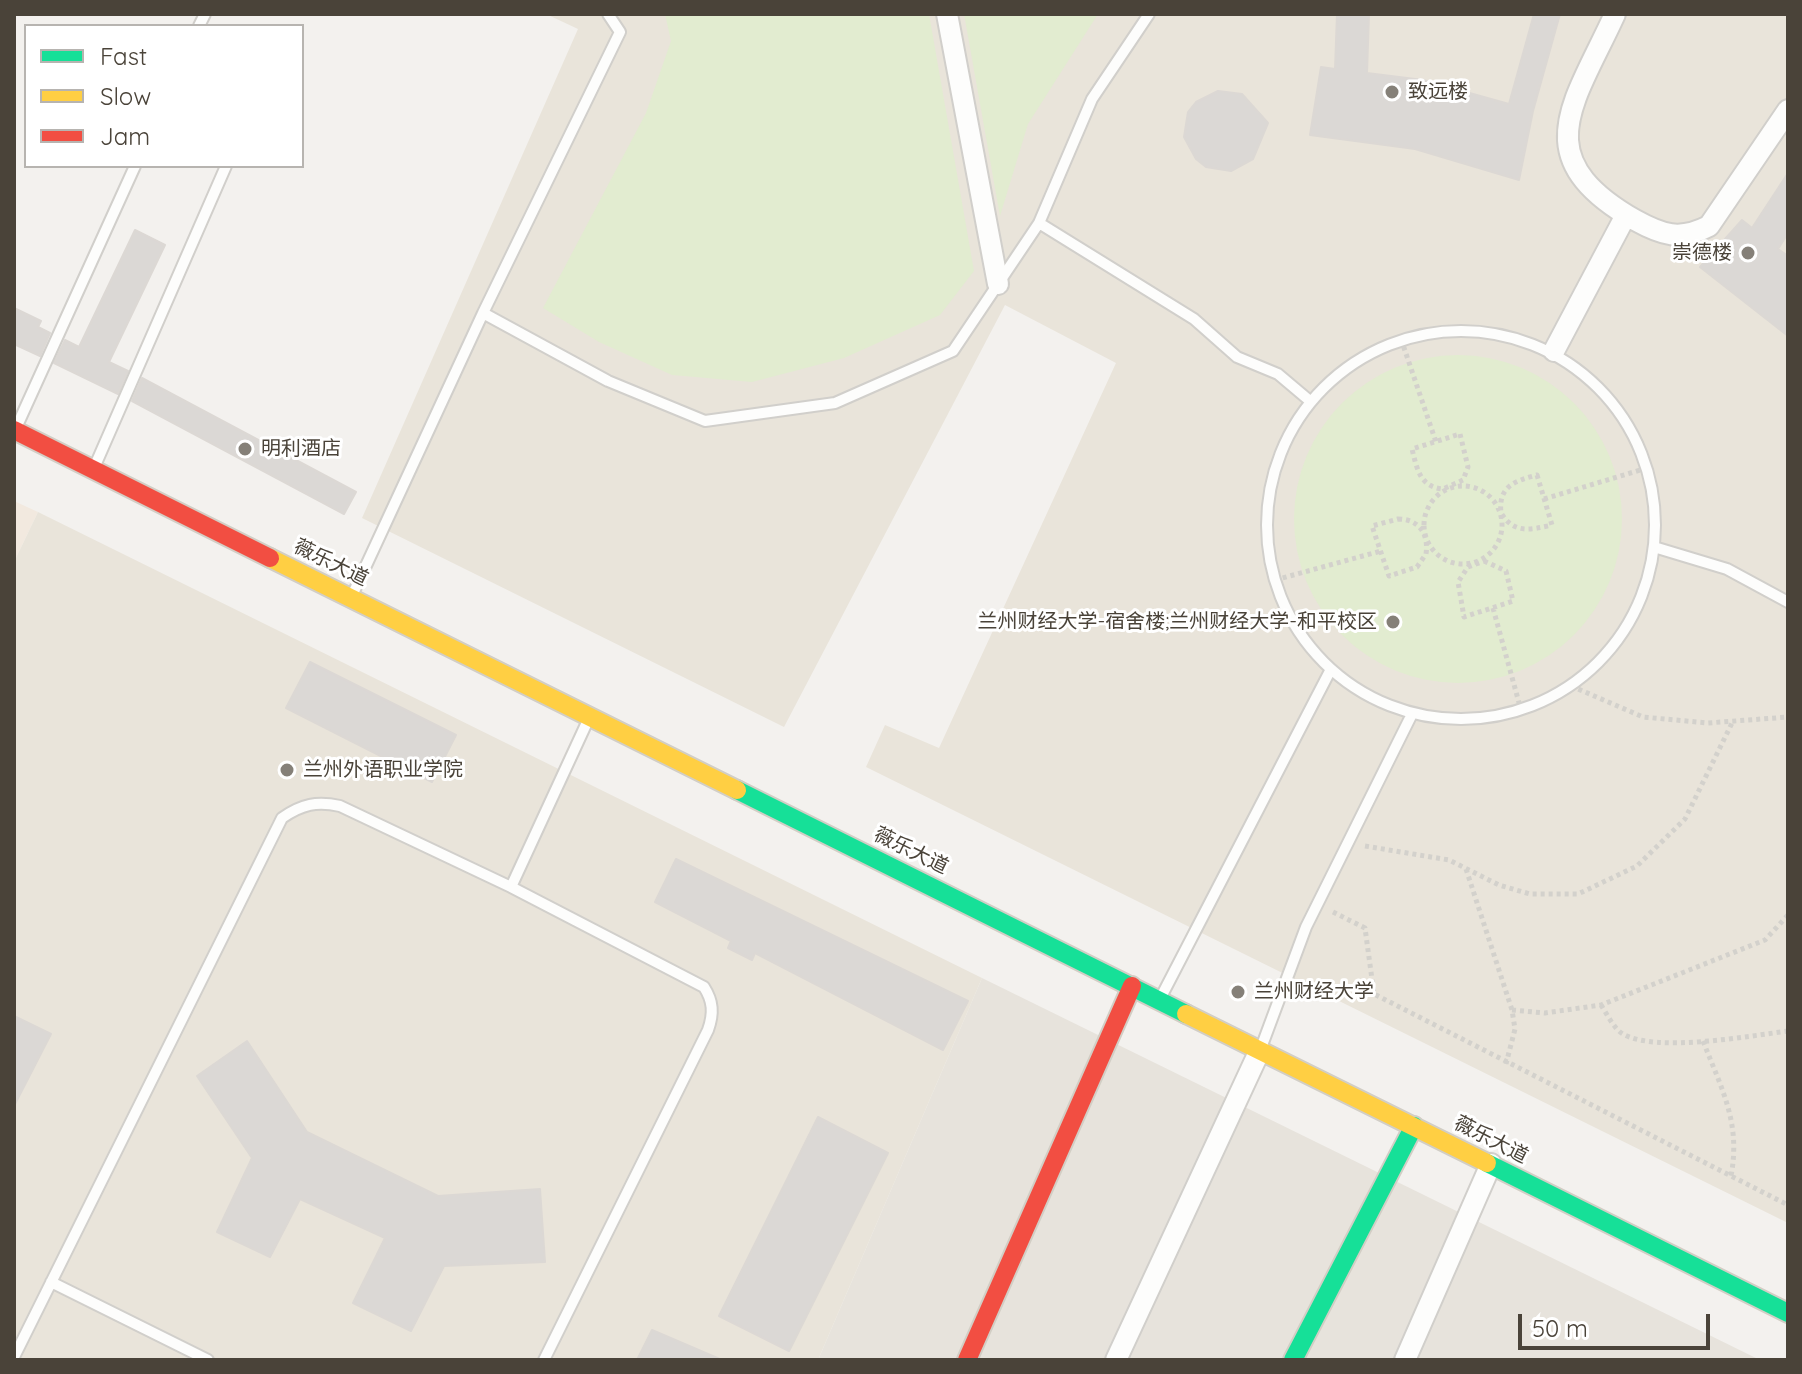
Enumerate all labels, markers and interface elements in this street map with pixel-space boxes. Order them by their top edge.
legend [24,24,304,168]
text: Fast [100,41,147,71]
place label: 致远楼 [1408,80,1468,104]
text: Slow [100,81,151,111]
marker: 致远楼 [1383,83,1401,101]
text: Jam [100,121,150,151]
place label: 崇德楼 [1672,241,1732,265]
marker: 崇德楼 [1739,244,1757,262]
place label: 明利酒店 [261,437,341,461]
marker: 明利酒店 [236,440,254,458]
street label: 薇乐大道 [290,535,372,591]
place label: 兰州财经大学-宿舍楼;兰州财经大学-和平校区 [977,610,1377,634]
marker: 兰州财经大学-宿舍楼;兰州财经大学-和平校区 [1384,613,1402,631]
place label: 兰州外语职业学院 [303,758,463,782]
marker: 兰州外语职业学院 [278,761,296,779]
street label: 薇乐大道 [870,823,952,879]
place label: 兰州财经大学 [1254,980,1374,1004]
marker: 兰州财经大学 [1229,983,1247,1001]
street label: 薇乐大道 [1450,1111,1532,1169]
scale bar [1522,1298,1714,1348]
text: 50 m [1532,1313,1588,1343]

